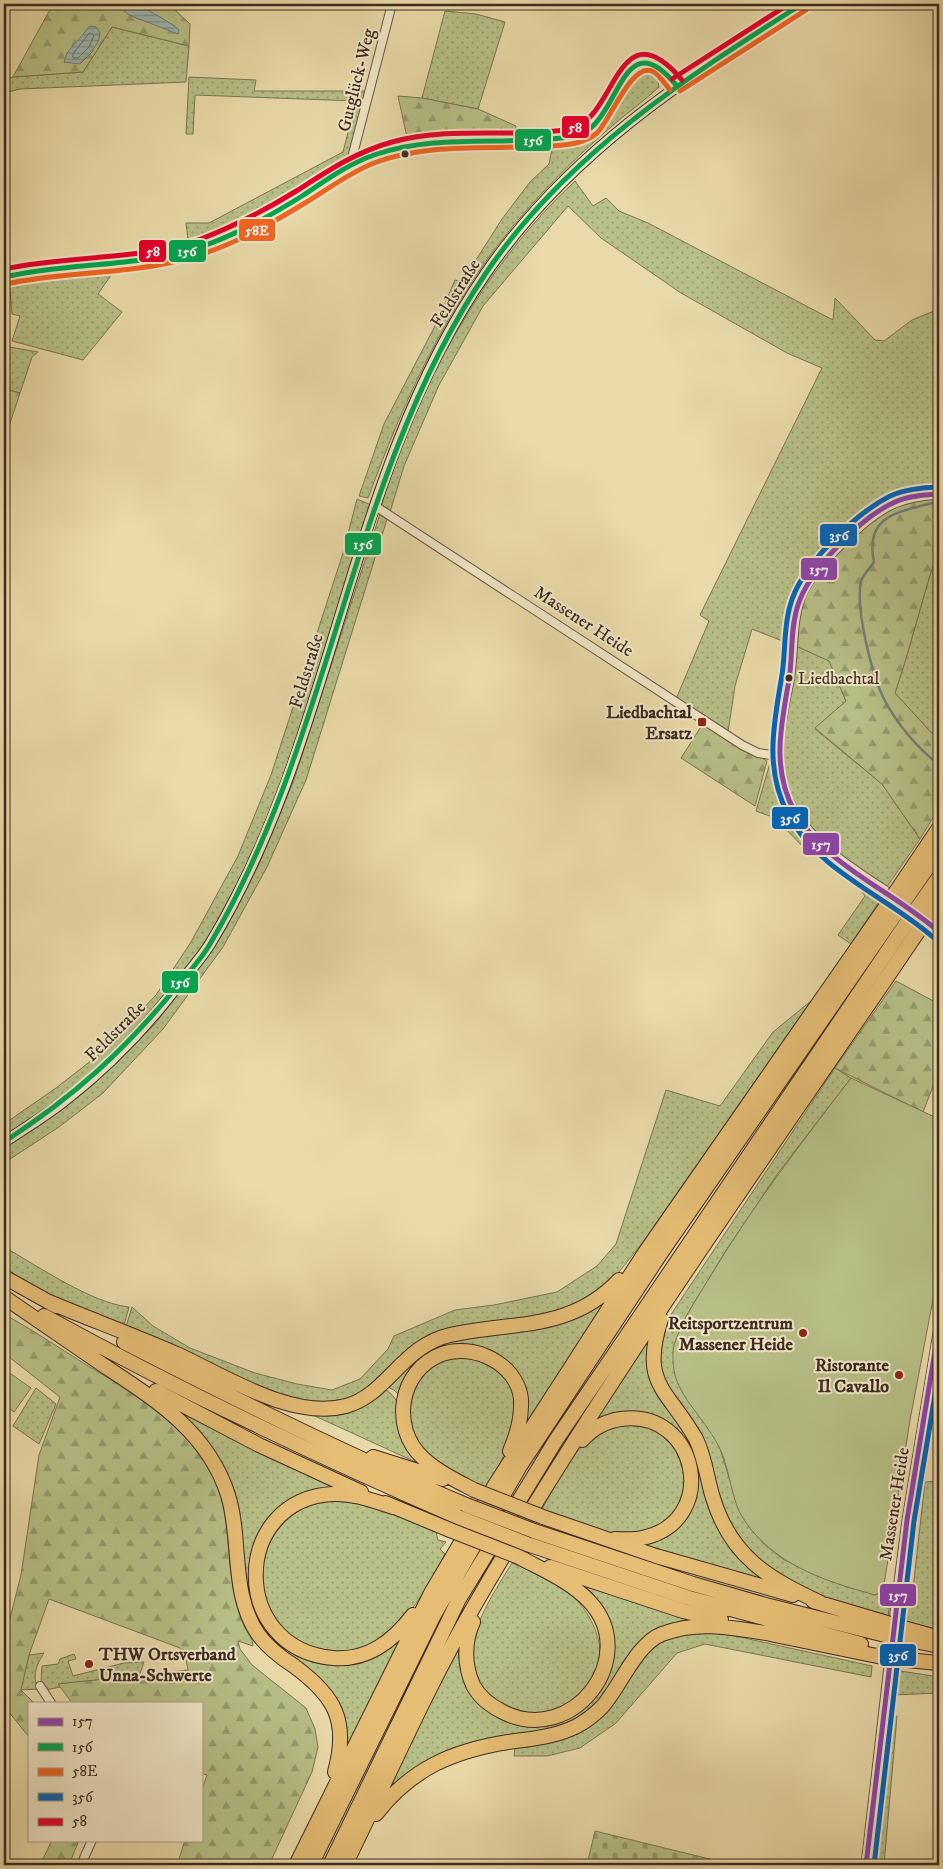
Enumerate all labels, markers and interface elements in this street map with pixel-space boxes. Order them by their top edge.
street label: Gutglück-Weg [334,26,380,134]
line badge: 58 [561,115,590,139]
text: 58 [567,119,582,137]
line badge: 156 [514,128,552,152]
text: 156 [523,132,543,150]
unlabelled marker [400,149,410,159]
line badge: 58E [238,218,276,242]
text: 58E [244,222,269,240]
line badge: 58 [138,239,167,263]
line badge: 156 [168,239,207,263]
text: 58 [145,243,160,261]
text: 156 [177,243,197,261]
street label: Feldstraße [426,255,486,332]
line badge: 356 [819,523,858,547]
text: 356 [829,527,849,545]
line badge: 156 [344,532,382,556]
text: 156 [353,536,373,554]
line badge: 157 [800,557,838,581]
text: 157 [809,561,829,579]
street label: Massener Heide [530,581,637,662]
street label: Feldstraße [285,631,329,711]
place label: Liedbachtal [798,668,879,690]
marker: Liedbachtal [784,673,794,683]
place label: Liedbachtal Ersatz [606,702,693,745]
marker: Liedbachtal Ersatz [696,716,708,728]
line badge: 356 [771,806,809,830]
text: 356 [780,810,800,828]
line badge: 157 [802,832,840,856]
text: 157 [811,836,831,854]
line badge: 156 [161,970,199,994]
text: 156 [170,974,190,992]
street label: Feldstraße [81,997,151,1067]
place label: Reitsportzentrum Massener Heide [668,1313,794,1356]
marker: Reitsportzentrum Massener Heide [797,1327,809,1339]
place label: Ristorante Il Cavallo [815,1355,890,1398]
marker: Ristorante Il Cavallo [893,1369,905,1381]
street label: Massener Heide [875,1446,915,1562]
line badge: 157 [879,1583,917,1607]
text: 157 [888,1587,908,1605]
line badge: 356 [879,1643,917,1667]
place label: THW Ortsverband Unna-Schwerte [98,1644,237,1687]
text: 356 [888,1647,908,1665]
marker: THW Ortsverband Unna-Schwerte [83,1658,95,1670]
legend [28,1702,202,1842]
text: 157 [72,1712,93,1731]
text: 156 [72,1738,94,1757]
text: 58E [72,1762,98,1781]
text: 356 [72,1788,94,1807]
text: 58 [72,1812,87,1831]

